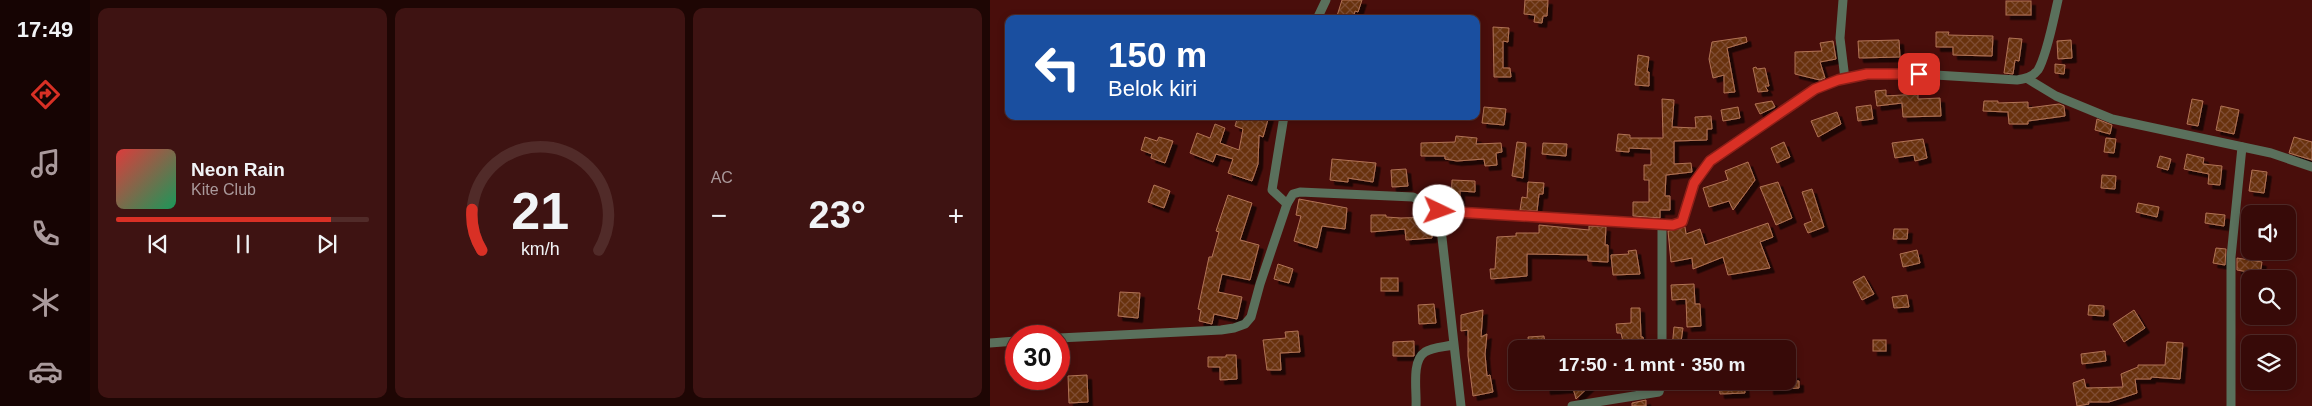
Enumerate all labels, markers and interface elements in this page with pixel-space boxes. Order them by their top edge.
text: 17:49 [17,17,73,42]
icon: left [1025,35,1090,100]
text: 150 m [1108,35,1207,74]
pin [1898,53,1940,95]
icon: arrive [1905,60,1933,88]
text: Belok kiri [1108,76,1197,101]
icon: directions [28,77,63,112]
icon: music [28,146,63,181]
text: Neon Rain [191,159,285,180]
text: AC [711,169,733,186]
text: Kite Club [191,181,256,198]
text: 21 [511,182,569,240]
position arrow [1412,184,1464,236]
text: 23° [809,194,866,236]
text: − [711,200,727,231]
text: + [948,200,964,231]
map controls [2241,205,2296,390]
button: sound [2241,205,2296,260]
icon: phone [28,216,63,251]
icon: previous [144,230,172,258]
icon: pause [229,230,257,258]
icon: next [313,230,341,258]
text: km/h [521,239,559,259]
button: search [2241,270,2296,325]
icon: climate [28,285,63,320]
speed limit sign: 30 [1005,325,1070,390]
button: layers [2241,335,2296,390]
icon: car [28,354,63,389]
text: 17:50 · 1 mnt · 350 m [1559,354,1745,375]

